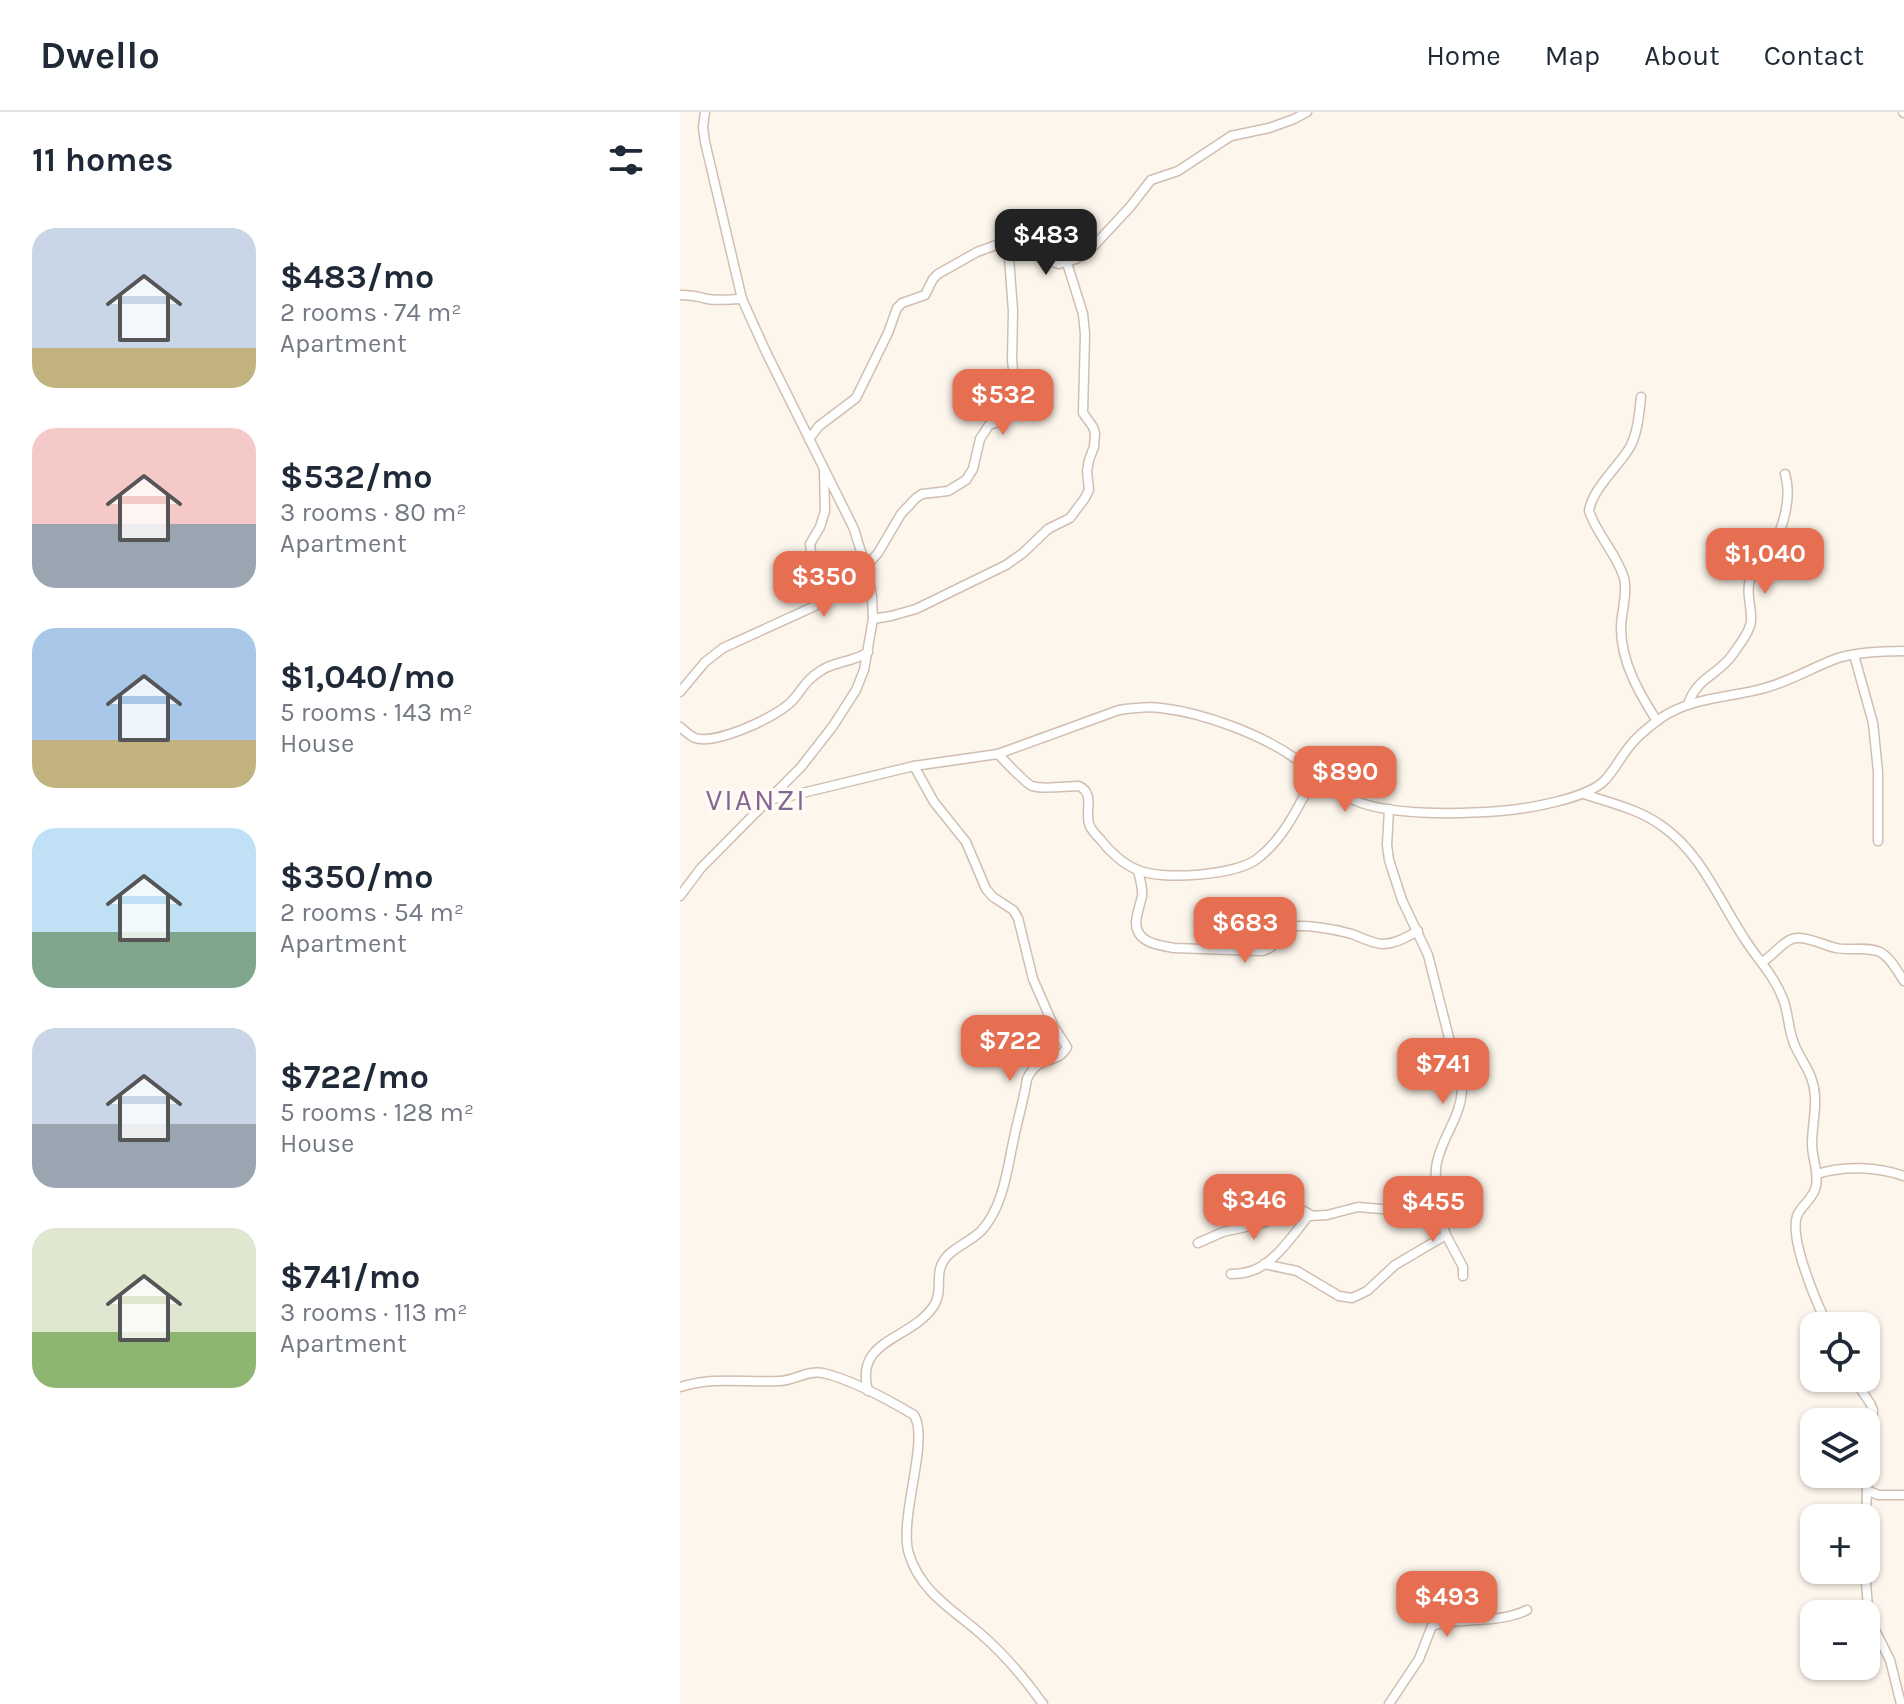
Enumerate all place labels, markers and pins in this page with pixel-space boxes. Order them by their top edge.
pin: $483 [999,209,1093,277]
pin: $532 [956,369,1050,437]
pin: $1,040 [1700,528,1830,596]
pin: $350 [777,551,871,619]
pin: $890 [1298,746,1392,814]
pin: $683 [1198,897,1292,965]
pin: $722 [963,1015,1057,1083]
pin: $741 [1396,1038,1490,1106]
pin: $346 [1207,1174,1301,1242]
pin: $455 [1386,1176,1480,1244]
pin: $493 [1400,1571,1494,1639]

